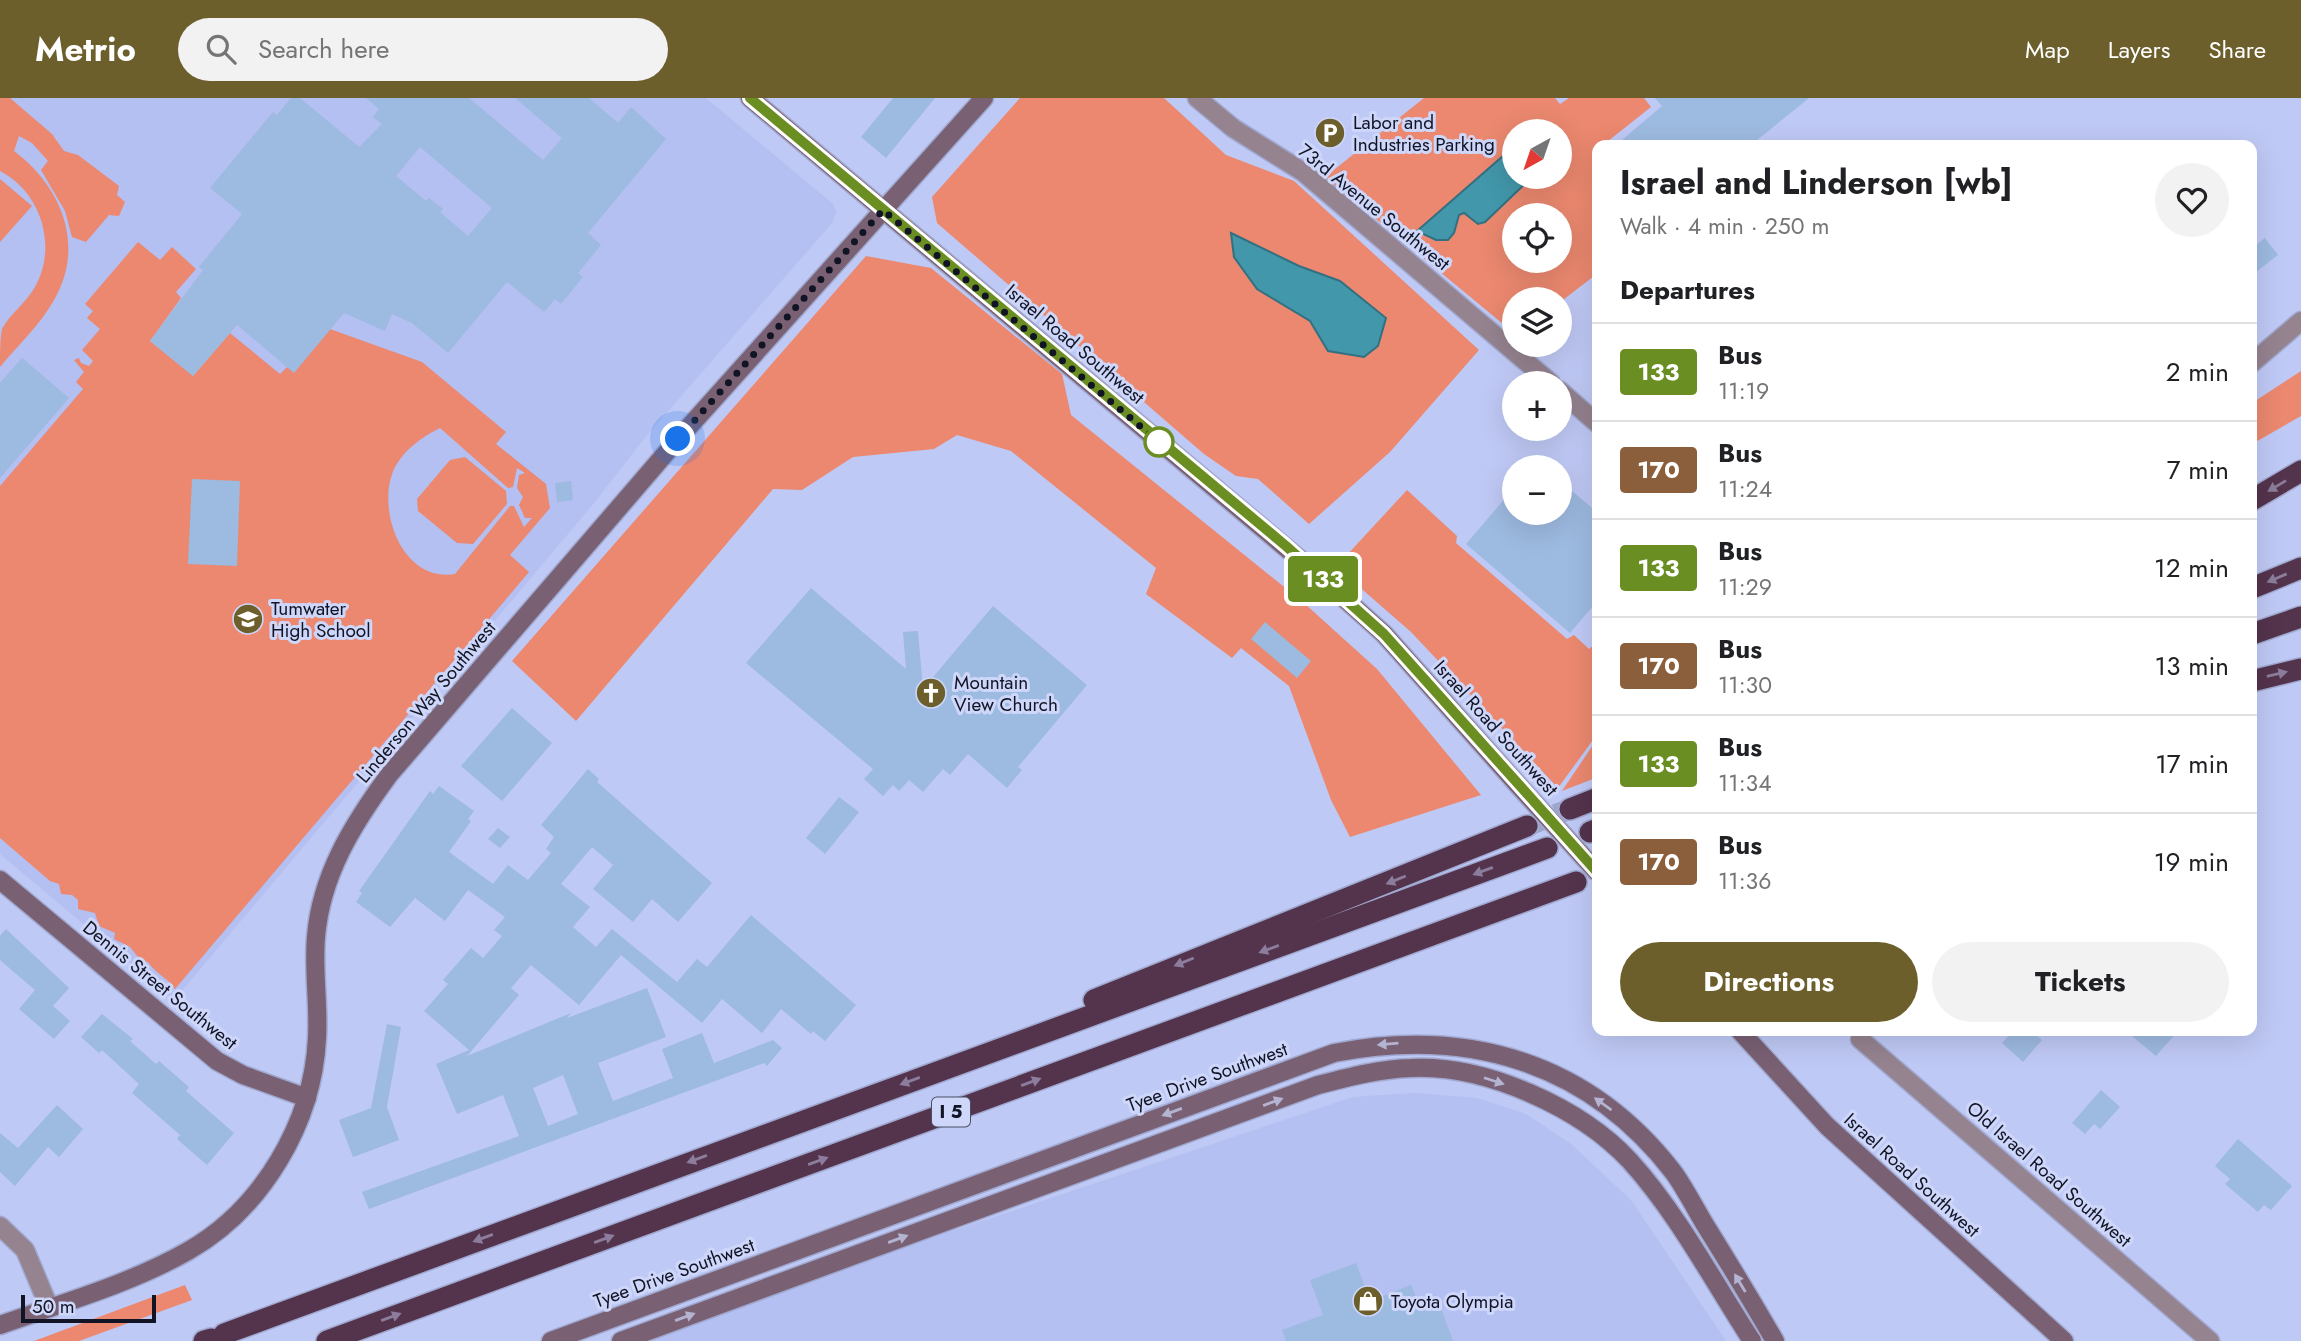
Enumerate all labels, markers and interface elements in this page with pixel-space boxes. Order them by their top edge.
search box [178,18,668,81]
text: Metrio [35,26,136,73]
icon: search [202,30,240,68]
text: Search here [258,30,389,68]
text: Map [2025,32,2070,67]
text: Layers [2108,32,2170,67]
text: Share [2208,32,2266,67]
place label: Labor and Industries Parking [1353,109,1495,158]
parking icon: Labor and Industries Parking [1313,116,1347,150]
north arrow [1502,119,1572,189]
map controls [1502,119,1572,525]
street label: 73rd Avenue Southwest [1292,137,1456,277]
text: Israel and Linderson [wb] [1620,159,2013,206]
button: heart [2155,163,2229,237]
button: locate [1502,203,1572,273]
text: Walk · 4 min · 250 m [1620,209,1829,243]
text: Departures [1620,271,1755,309]
street label: Israel Road Southwest [1000,278,1151,411]
button: layers [1502,287,1572,357]
text: Bus [1718,336,1762,374]
text: 2 min [2166,353,2229,391]
text: 133 [1637,354,1680,389]
button: + [1502,371,1572,441]
text: 11:19 [1718,374,1769,408]
your location [660,421,695,456]
unlabelled marker [1144,427,1174,457]
text: Bus [1718,434,1762,472]
text: 7 min [2167,451,2229,489]
text: 170 [1637,452,1680,487]
button: − [1502,455,1572,525]
text: 11:24 [1718,472,1772,506]
one-way arrow [2267,480,2286,492]
text: Bus [1718,532,1762,570]
text: 12 min [2154,549,2229,587]
text: 133 [1637,550,1680,585]
line badge: 133 [1283,556,1363,602]
text: 133 [1302,561,1344,596]
text: 11:29 [1718,570,1772,604]
one-way arrow [2266,573,2287,584]
place label: Tumwater High School [271,595,371,644]
school or university icon: Tumwater High School [231,602,265,636]
street label: Linderson Way Southwest [350,615,502,789]
text: Bus [1718,630,1762,668]
text: 13 min [2155,647,2229,685]
text: 170 [1637,648,1680,683]
street label: Israel Road Southwest [1428,654,1565,802]
text: 11:30 [1718,668,1772,702]
place label: Mountain View Church [954,669,1058,718]
one-way arrow [2266,669,2288,680]
church icon: Mountain View Church [914,676,948,710]
text: Bus [1718,728,1762,766]
text: 17 min [2155,745,2229,783]
text: 133 [1637,746,1680,781]
text: 11:34 [1718,766,1772,800]
text: Bus [1718,826,1762,864]
text: 19 min [2154,843,2229,881]
text: 170 [1637,844,1680,879]
text: 11:36 [1718,864,1771,898]
one-way arrow [1472,866,1493,877]
one-way arrow [1386,874,1406,886]
street label: Dennis Street Southwest [77,914,243,1056]
button: Directions [1620,942,1918,1022]
button: Tickets [1932,942,2229,1022]
one-way arrow [1259,944,1280,955]
one-way arrow [1173,957,1194,968]
street label: Tyee Drive Southwest [1123,1035,1292,1119]
one-way arrow [1377,1039,1399,1050]
one-way arrow [900,1075,921,1086]
one-way arrow [1484,1076,1505,1087]
one-way arrow [1021,1077,1042,1088]
street label: Old Israel Road Southwest [1961,1095,2138,1253]
one-way arrow [1262,1096,1283,1107]
one-way arrow [1594,1097,1612,1111]
road number: I 5 [932,1098,970,1126]
one-way arrow [1162,1107,1183,1118]
street label: Israel Road Southwest [1838,1107,1986,1244]
one-way arrow [686,1154,707,1165]
one-way arrow [807,1155,828,1166]
street label: Tyee Drive Southwest [590,1231,759,1315]
one-way arrow [473,1233,494,1244]
one-way arrow [594,1233,615,1244]
one-way arrow [888,1233,909,1244]
one-way arrow [1734,1273,1746,1292]
shop icon: Toyota Olympia [1351,1284,1385,1318]
place label: Toyota Olympia [1391,1288,1513,1315]
scale bar [21,1292,156,1324]
text: 50 m [32,1293,75,1320]
one-way arrow [380,1312,401,1323]
one-way arrow [674,1312,695,1323]

